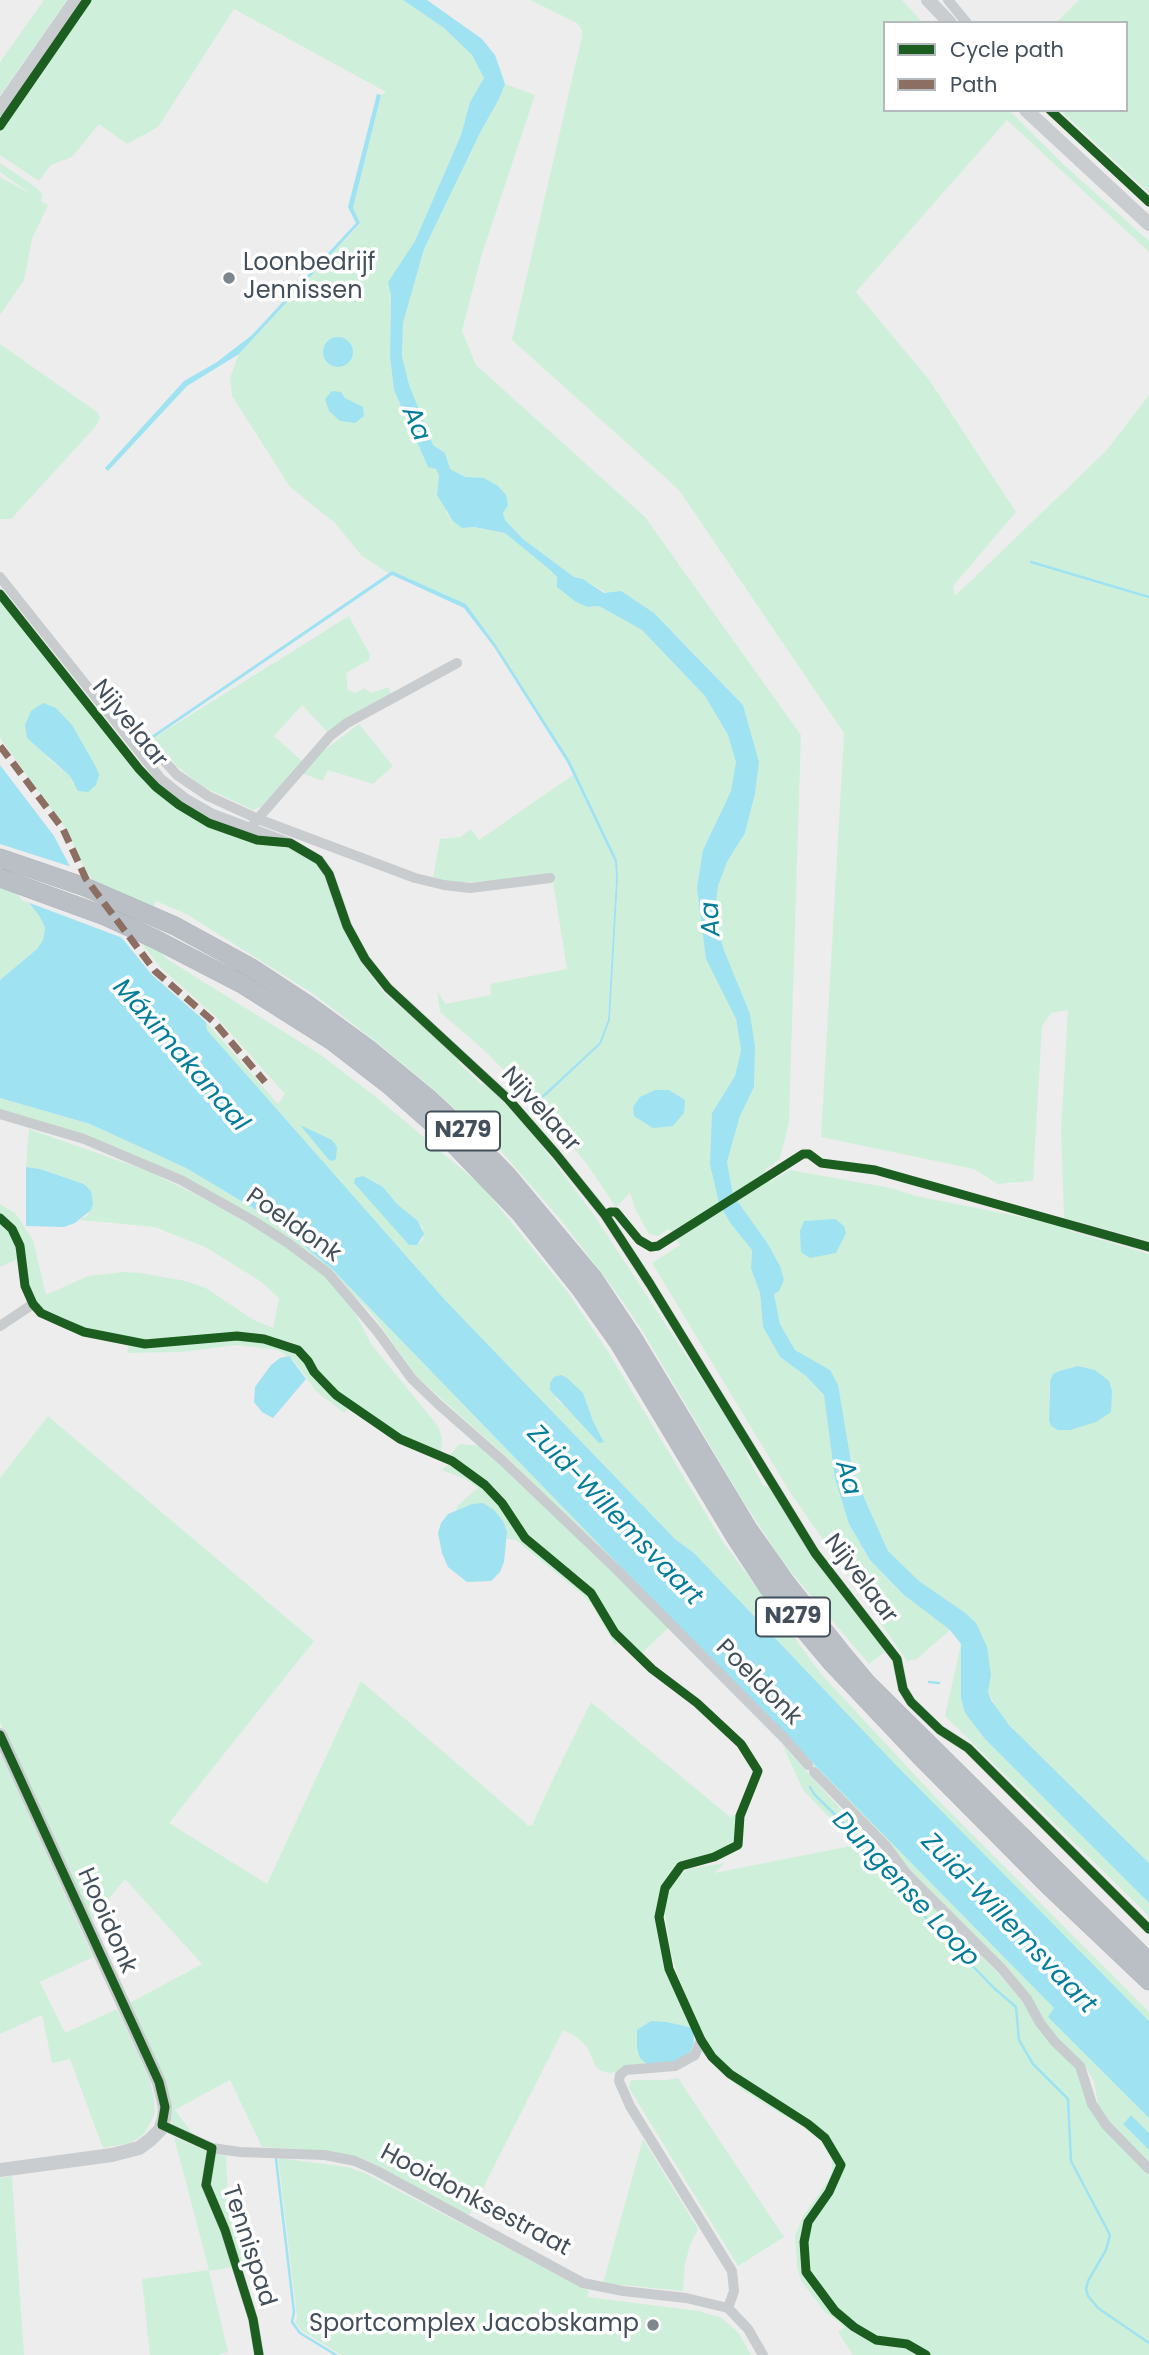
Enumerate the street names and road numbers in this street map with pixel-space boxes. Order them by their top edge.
street label: Nijvelaar [85,674,173,774]
street label: Nijvelaar [494,1062,586,1158]
road number: N279 [426,1112,500,1150]
street label: Poeldonk [240,1183,346,1269]
street label: Nijvelaar [817,1529,903,1629]
road number: N279 [756,1598,830,1636]
street label: Poeldonk [709,1634,807,1732]
street label: Hooidonk [70,1864,142,1978]
street label: Hooidonksestraat [375,2139,575,2263]
street label: Tennispad [215,2182,281,2310]

